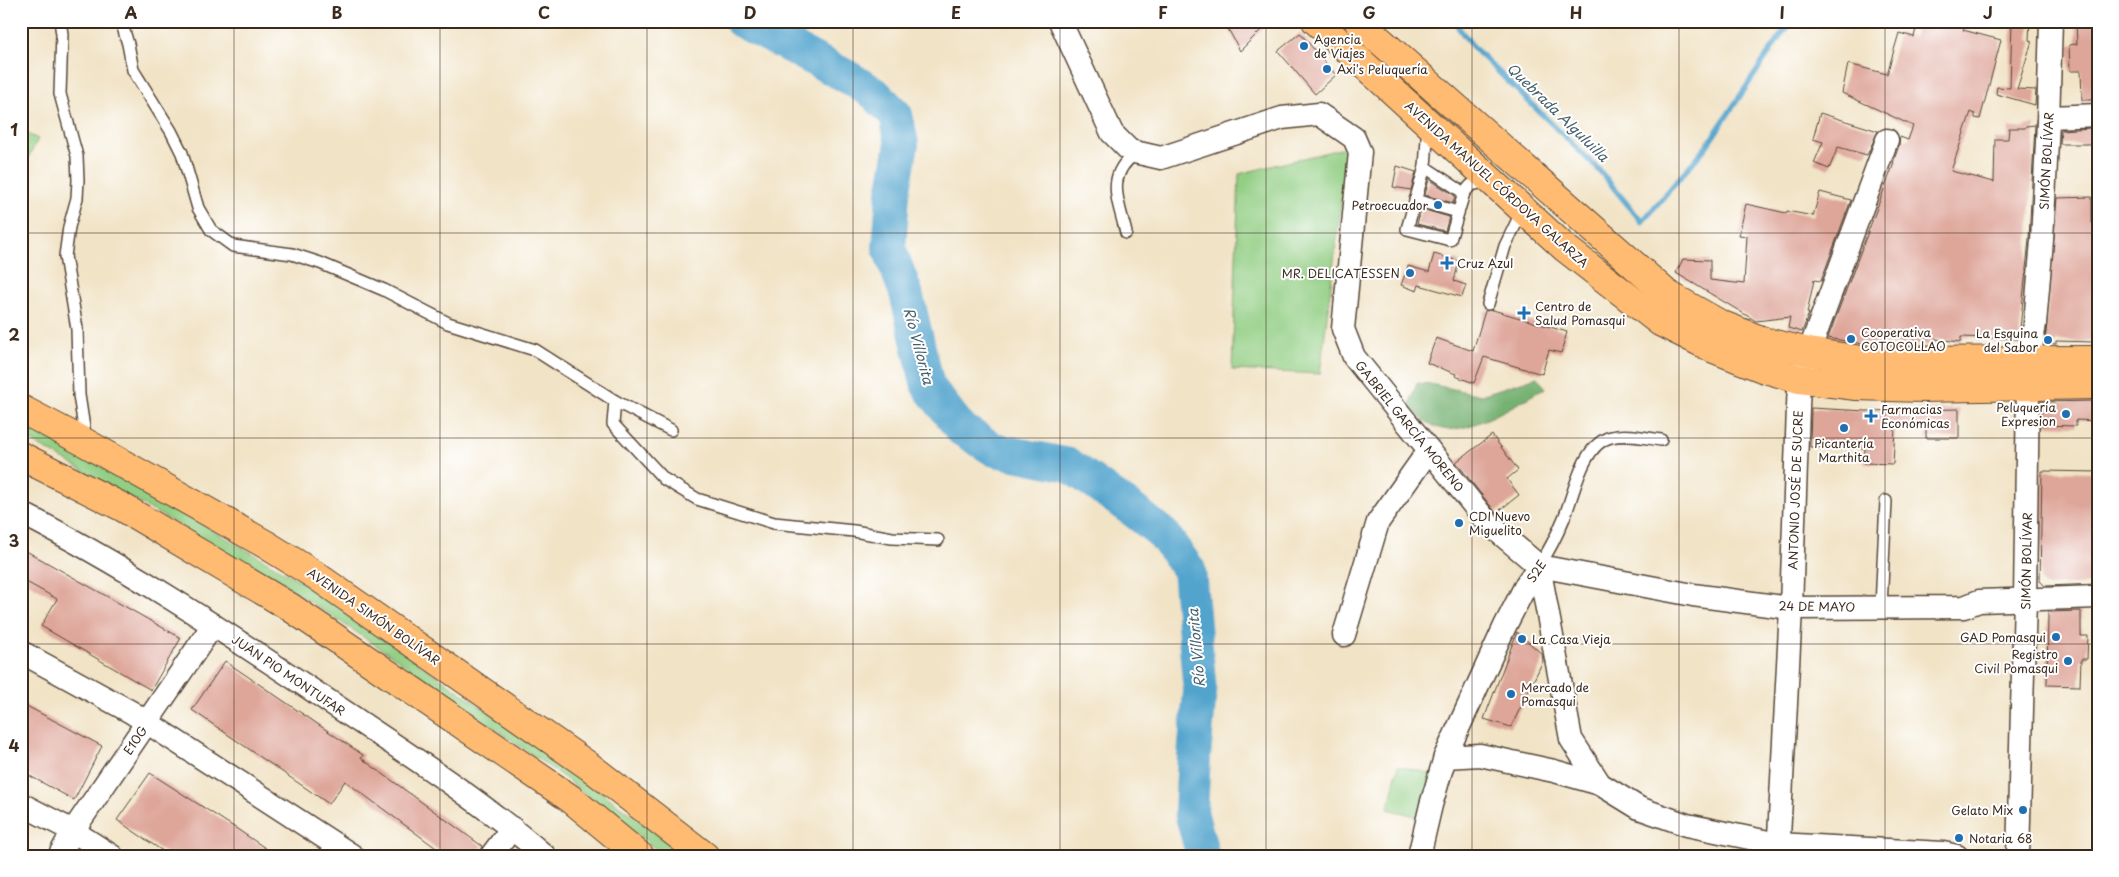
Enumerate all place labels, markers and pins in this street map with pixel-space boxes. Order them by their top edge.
place label: Agencia de Viajes [1314,30,1365,62]
marker: Agencia de Viajes [1298,40,1310,52]
place label: Axi's Peluquería [1337,60,1428,78]
marker: Axi's Peluquería [1321,63,1333,75]
place label: Petroecuador [1351,196,1429,214]
marker: Petroecuador [1432,199,1444,211]
place label: Cruz Azul [1457,254,1513,272]
marker: Cruz Azul [1441,257,1453,269]
place label: MR. DELICATESSEN [1282,264,1400,282]
marker: MR. DELICATESSEN [1404,267,1416,279]
place label: Centro de Salud Pomasqui [1535,297,1625,329]
marker: Centro de Salud Pomasqui [1517,306,1531,320]
place label: Cooperativa COTOCOLLAO [1861,323,1946,355]
place label: La Esquina del Sabor [1976,324,2038,356]
marker: Cooperativa COTOCOLLAO [1845,333,1857,345]
marker: La Esquina del Sabor [2042,334,2054,346]
place label: Peluquería Expresion [1996,398,2056,430]
place label: Farmacias Económicas [1881,400,1950,432]
marker: Peluquería Expresion [2060,408,2072,420]
marker: Farmacias Económicas [1865,410,1877,422]
marker: Picantería Marthita [1838,422,1850,434]
place label: Picantería Marthita [1814,434,1874,466]
place label: CDI Nuevo Miguelito [1469,507,1531,539]
marker: CDI Nuevo Miguelito [1453,517,1465,529]
place label: GAD Pomasqui [1960,628,2046,646]
place label: La Casa Vieja [1532,630,1611,648]
marker: GAD Pomasqui [2050,631,2062,643]
marker: La Casa Vieja [1516,633,1528,645]
place label: Registro Civil Pomasqui [1974,645,2058,677]
marker: Registro Civil Pomasqui [2062,655,2074,667]
place label: Mercado de Pomasqui [1521,678,1590,710]
marker: Mercado de Pomasqui [1505,688,1517,700]
place label: Gelato Mix [1951,801,2013,819]
marker: Gelato Mix [2017,804,2029,816]
place label: Notaria 68 [1969,829,2032,847]
marker: Notaria 68 [1953,832,1965,844]

